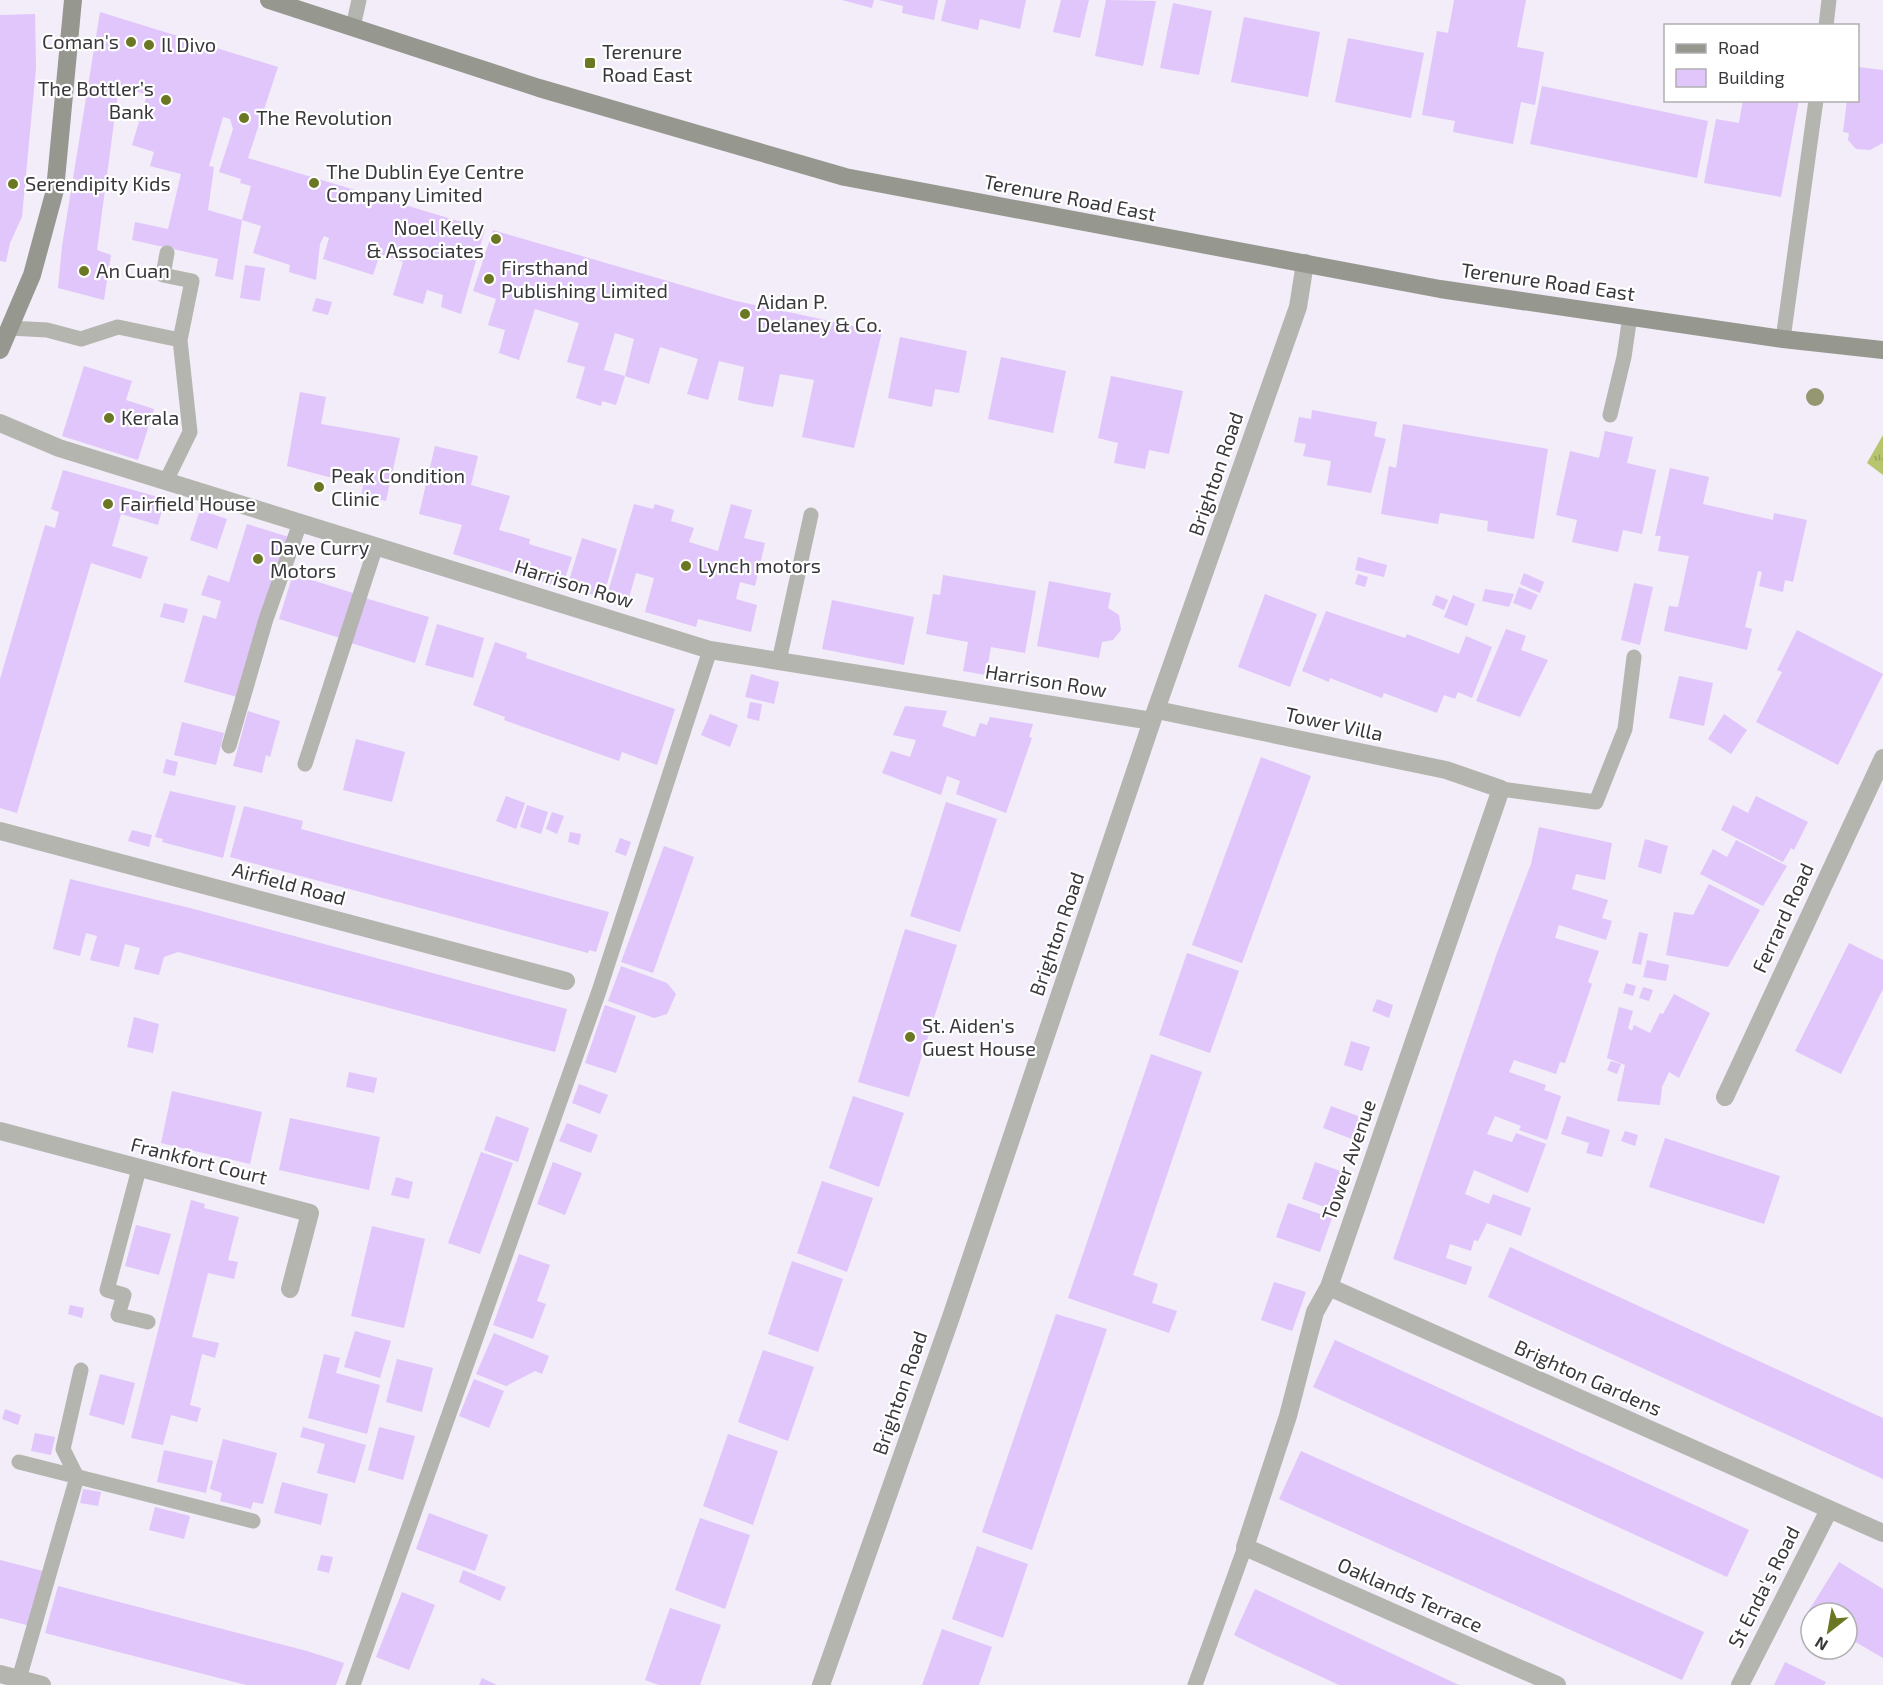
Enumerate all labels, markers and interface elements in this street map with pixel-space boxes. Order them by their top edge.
legend [1664,24,1859,102]
place label: Coman's [42,29,119,53]
place label: Il Divo [161,32,216,56]
marker: Coman's [124,35,138,49]
text: Road [1718,36,1759,58]
marker: Il Divo [142,38,156,52]
place label: Terenure Road East [602,39,693,86]
marker: Terenure Road East [583,56,597,70]
text: Building [1718,66,1785,88]
place label: The Bottler’s Bank [38,76,154,123]
marker: The Bottler’s Bank [159,93,173,107]
place label: The Revolution [256,105,392,129]
marker: The Revolution [237,111,251,125]
place label: The Dublin Eye Centre Company Limited [326,159,524,206]
street label: Terenure Road East [982,169,1159,226]
place label: Serendipity Kids [25,171,171,195]
marker: The Dublin Eye Centre Company Limited [307,176,321,190]
marker: Serendipity Kids [6,177,20,191]
place label: Noel Kelly & Associates [366,215,484,262]
marker: Noel Kelly & Associates [489,232,503,246]
place label: Firsthand Publishing Limited [501,255,668,302]
street label: Terenure Road East [1460,257,1637,305]
place label: An Cuan [96,258,170,282]
marker: An Cuan [77,264,91,278]
marker: Firsthand Publishing Limited [482,272,496,286]
place label: Aidan P. Delaney & Co. [757,289,882,336]
marker: Aidan P. Delaney & Co. [738,307,752,321]
place label: Kerala [121,405,179,429]
street label: Brighton Road [1183,409,1247,539]
marker: Kerala [102,411,116,425]
place label: Peak Condition Clinic [331,463,465,510]
marker: Peak Condition Clinic [312,480,326,494]
place label: Fairfield House [120,491,256,515]
marker: Fairfield House [101,497,115,511]
place label: Dave Curry Motors [270,535,370,582]
marker: Dave Curry Motors [251,552,265,566]
place label: Lynch motors [698,553,821,577]
street label: Harrison Row [512,554,637,612]
marker: Lynch motors [679,559,693,573]
street label: Harrison Row [984,659,1109,701]
street label: Tower Villa [1283,701,1385,745]
street label: Airfield Road [230,856,348,910]
street label: Ferrard Road [1746,859,1818,976]
street label: Brighton Road [1024,869,1088,999]
place label: St. Aiden's Guest House [922,1013,1036,1060]
marker: St. Aiden's Guest House [903,1030,917,1044]
street label: Tower Avenue [1316,1096,1380,1223]
street label: Frankfort Court [128,1131,270,1189]
street label: Brighton Road [867,1328,931,1458]
street label: Brighton Gardens [1511,1334,1666,1420]
street label: St Enda's Road [1722,1522,1804,1651]
street label: Oaklands Terrace [1334,1551,1487,1637]
north arrow [1799,1601,1859,1661]
text: N [1811,1633,1831,1655]

